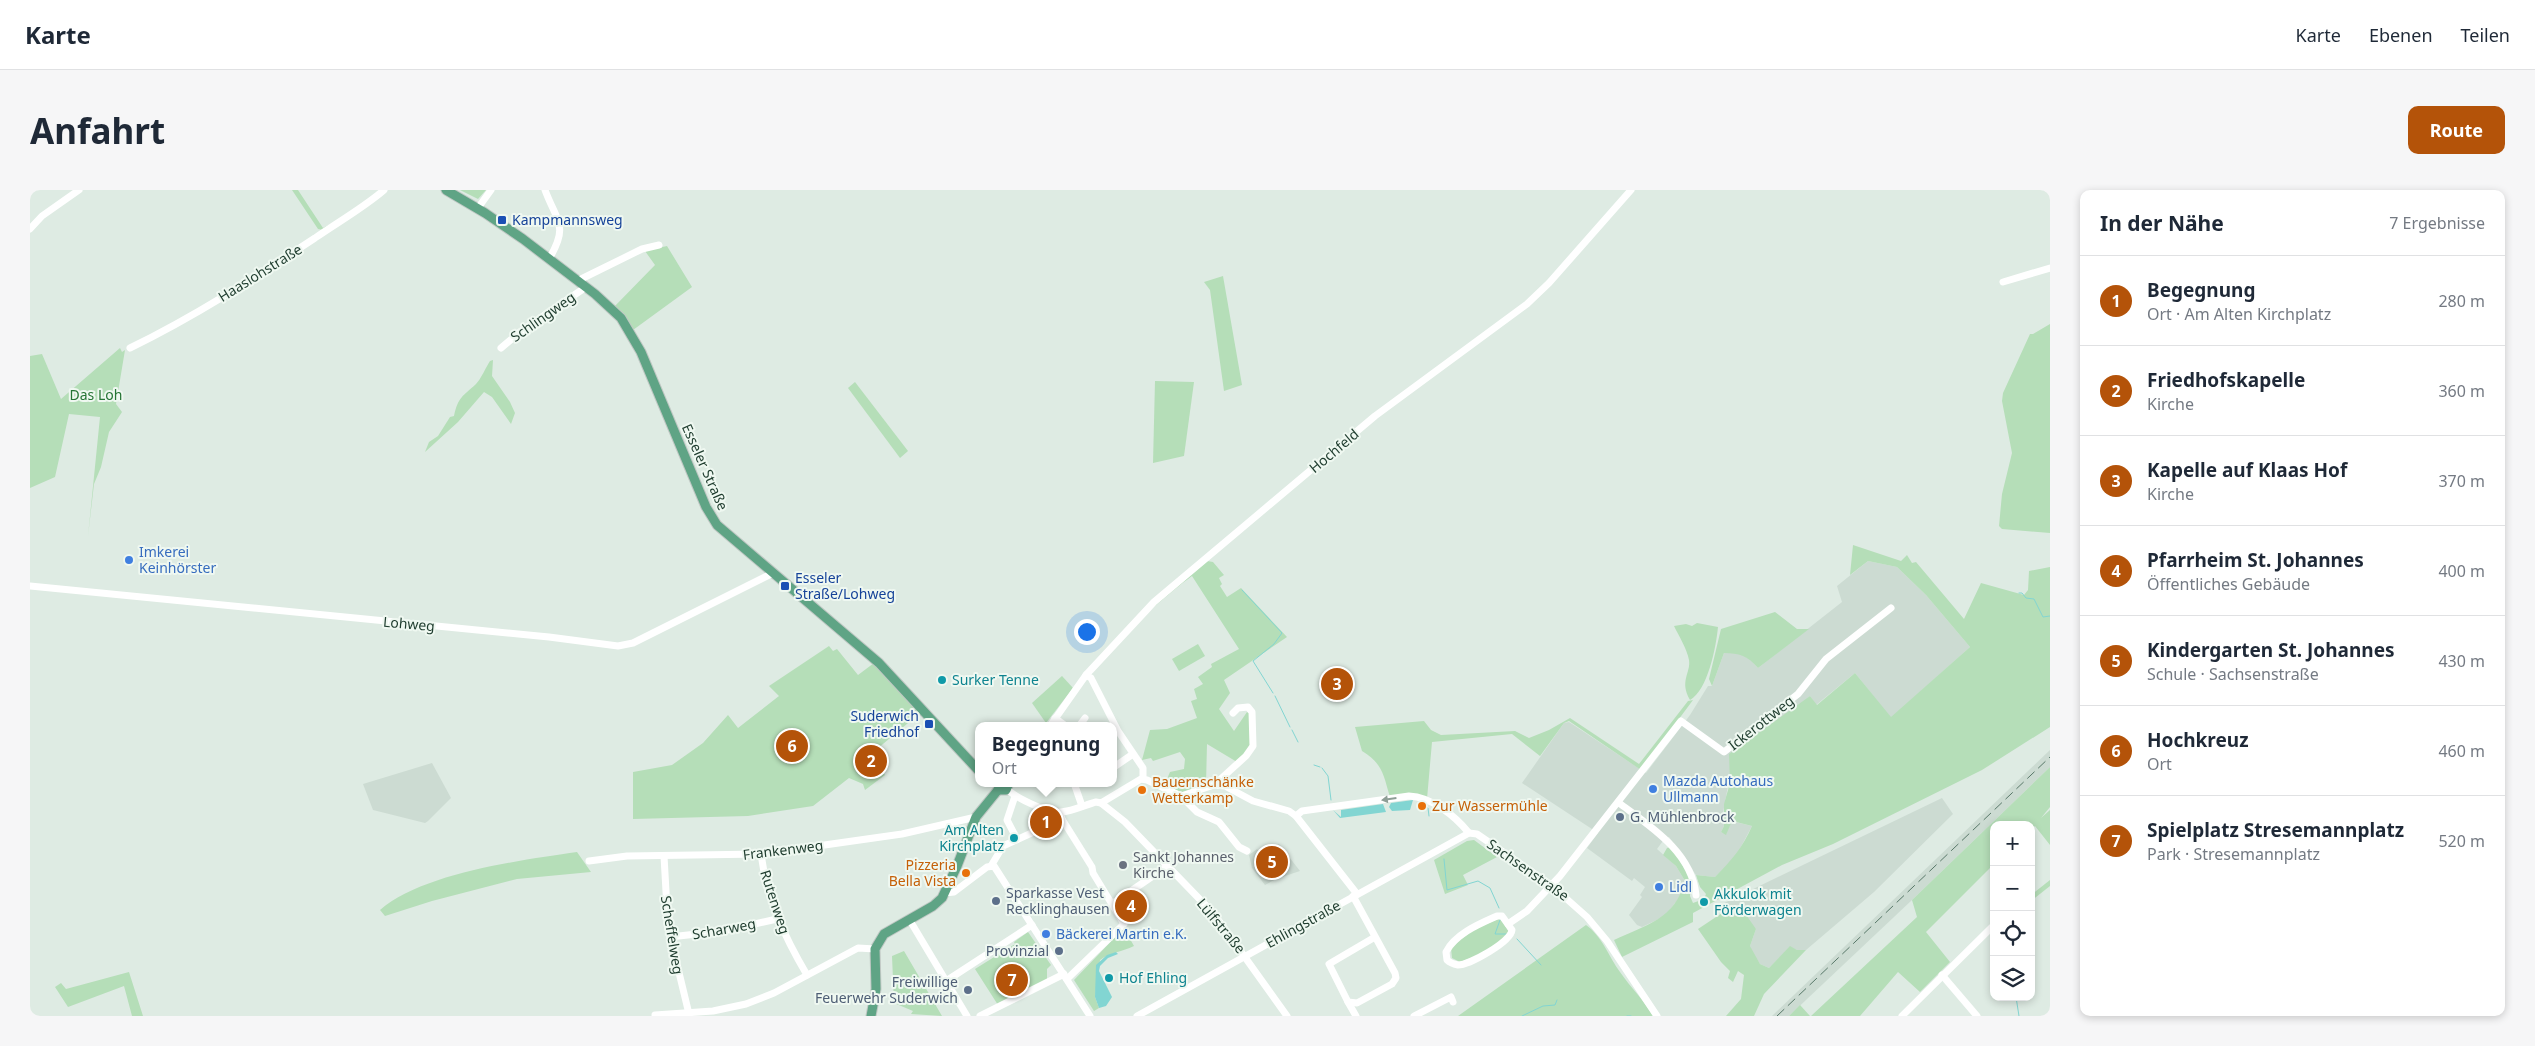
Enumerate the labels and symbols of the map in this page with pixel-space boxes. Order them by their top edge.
place label: Kampmannsweg [512,210,623,229]
marker: Kampmannsweg [496,214,508,226]
street label: Haaslohstraße [214,239,305,306]
street label: Schlingweg [507,287,579,346]
park label: Das Loh [70,385,122,404]
street label: Esseler Straße [678,421,733,513]
street label: Hochfeld [1305,424,1362,477]
place label: Imkerei Keinhörster [139,542,216,577]
marker: Imkerei Keinhörster [123,554,135,566]
place label: Esseler Straße/Lohweg [795,568,895,603]
marker: Esseler Straße/Lohweg [779,580,791,592]
street label: Lohweg [382,612,436,635]
your location [1074,619,1100,645]
pin: 3 [1321,665,1353,703]
place label: Surker Tenne [952,670,1039,689]
marker: Surker Tenne [936,674,948,686]
street label: Ickerottweg [1724,691,1797,754]
place label: Suderwich Friedhof [850,706,920,741]
marker: Suderwich Friedhof [923,718,935,730]
pin: 6 [776,727,808,765]
pin: 2 [855,742,887,780]
place label: Mazda Autohaus Ullmann [1663,771,1774,806]
place label: Bauernschänke Wetterkamp [1152,772,1254,807]
marker: Mazda Autohaus Ullmann [1647,783,1659,795]
marker: Bauernschänke Wetterkamp [1136,784,1148,796]
one-way arrow [1381,796,1397,804]
place label: Zur Wassermühle [1432,796,1548,815]
marker: Zur Wassermühle [1416,800,1428,812]
pin: 1 [1030,803,1062,841]
place label: G. Mühlenbrock [1630,807,1735,826]
marker: G. Mühlenbrock [1614,811,1626,823]
place label: Am Alten Kirchplatz [939,820,1004,855]
marker: Am Alten Kirchplatz [1008,832,1020,844]
street label: Sachsenstraße [1484,834,1573,905]
street label: Frankenweg [742,835,824,864]
pin: 5 [1256,843,1288,881]
place label: Sankt Johannes Kirche [1133,847,1234,882]
place label: Pizzeria Bella Vista [889,855,956,890]
marker: Sankt Johannes Kirche [1117,859,1129,871]
street label: Rutenweg [756,867,795,936]
marker: Pizzeria Bella Vista [960,867,972,879]
place label: Lidl [1669,877,1692,896]
marker: Lidl [1653,881,1665,893]
place label: Sparkasse Vest Recklinghausen [1006,883,1110,918]
place label: Akkulok mit Förderwagen [1714,884,1802,919]
pin: 4 [1115,887,1147,925]
street label: Scheffelweg [657,894,688,976]
street label: Lülfstraße [1193,894,1250,957]
marker: Sparkasse Vest Recklinghausen [990,895,1002,907]
street label: Ehlingstraße [1262,895,1344,952]
marker: Akkulok mit Förderwagen [1698,896,1710,908]
street label: Scharweg [691,914,757,943]
place label: Bäckerei Martin e.K. [1056,924,1187,943]
marker: Bäckerei Martin e.K. [1040,928,1052,940]
place label: Provinzial [986,941,1049,960]
marker: Provinzial [1053,945,1065,957]
pin: 7 [996,961,1028,999]
place label: Hof Ehling [1119,968,1187,987]
place label: Freiwillige Feuerwehr Suderwich [815,972,958,1007]
marker: Hof Ehling [1103,972,1115,984]
marker: Freiwillige Feuerwehr Suderwich [962,984,974,996]

